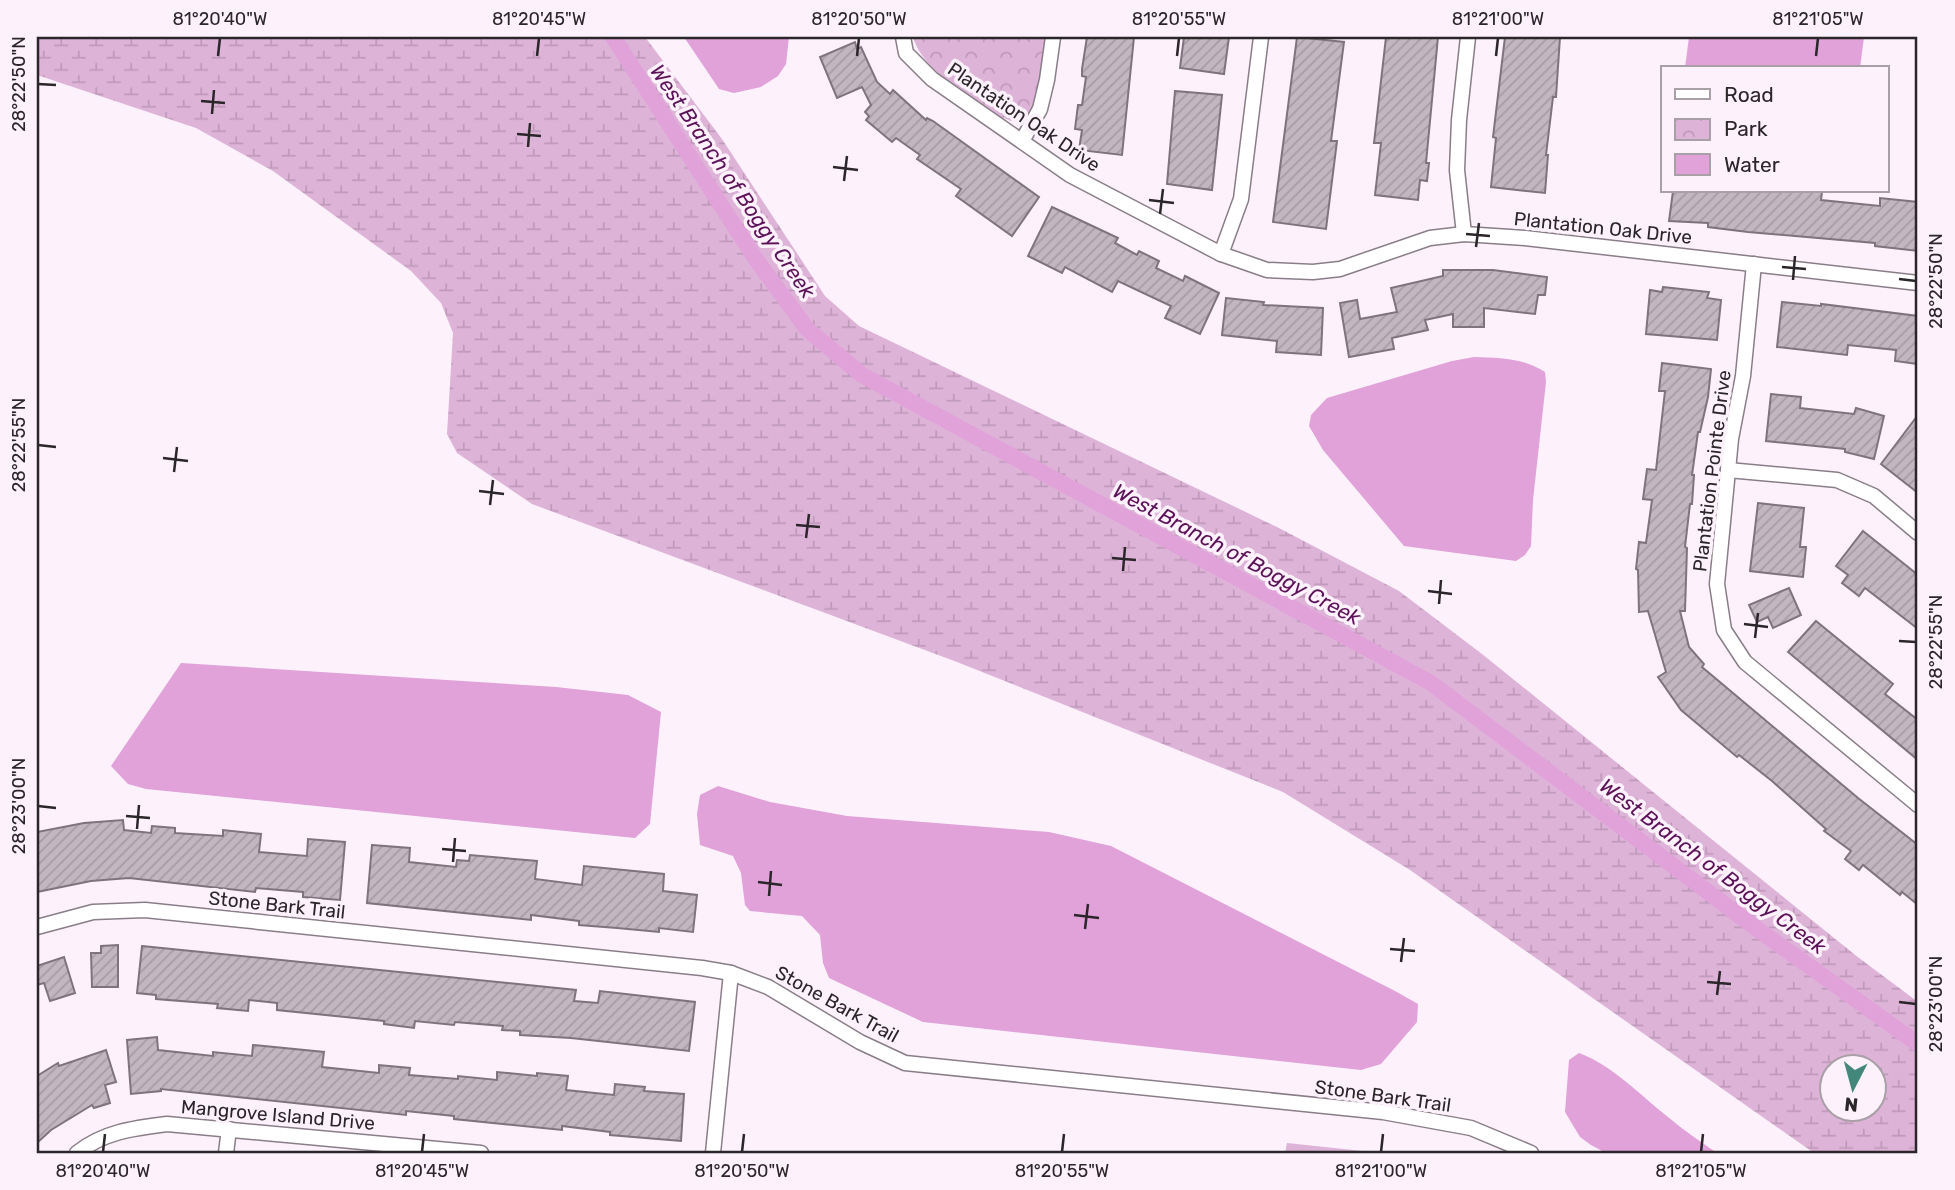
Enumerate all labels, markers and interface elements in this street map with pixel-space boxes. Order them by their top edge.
text: 81°20'40"W [173,8,267,30]
text: 81°20'45"W [492,8,586,30]
text: 81°20'50"W [811,8,907,30]
text: 81°20'55"W [1132,8,1226,30]
text: 81°21'00"W [1452,8,1544,30]
text: 81°21'05"W [1772,8,1864,30]
text: 28°22'50"N [8,36,30,132]
street label: Plantation Oak Drive [943,57,1105,177]
water label: West Branch of Boggy Creek [645,59,821,304]
legend [1661,66,1888,192]
text: Road [1724,82,1774,107]
text: Park [1724,116,1768,141]
text: Water [1724,152,1780,177]
street label: Plantation Oak Drive [1513,207,1693,249]
text: 28°22'50"N [1925,233,1947,329]
street label: Plantation Pointe Drive [1688,369,1736,573]
text: 28°22'55"N [8,398,30,492]
water label: West Branch of Boggy Creek [1109,478,1366,631]
text: 28°22'55"N [1925,595,1947,689]
text: 28°23'00"N [8,758,30,854]
water label: West Branch of Boggy Creek [1595,773,1832,960]
street label: Stone Bark Trail [207,886,347,924]
text: 28°23'00"N [1925,956,1947,1052]
street label: Stone Bark Trail [771,961,903,1047]
north arrow [1818,1054,1888,1124]
street label: Stone Bark Trail [1313,1075,1453,1117]
text: N [1843,1092,1859,1117]
street label: Mangrove Island Drive [180,1095,376,1135]
text: 81°20'40"W [56,1160,150,1182]
text: 81°20'45"W [375,1160,469,1182]
text: 81°20'50"W [694,1160,790,1182]
text: 81°20'55"W [1015,1160,1109,1182]
text: 81°21'00"W [1335,1160,1427,1182]
text: 81°21'05"W [1655,1160,1747,1182]

